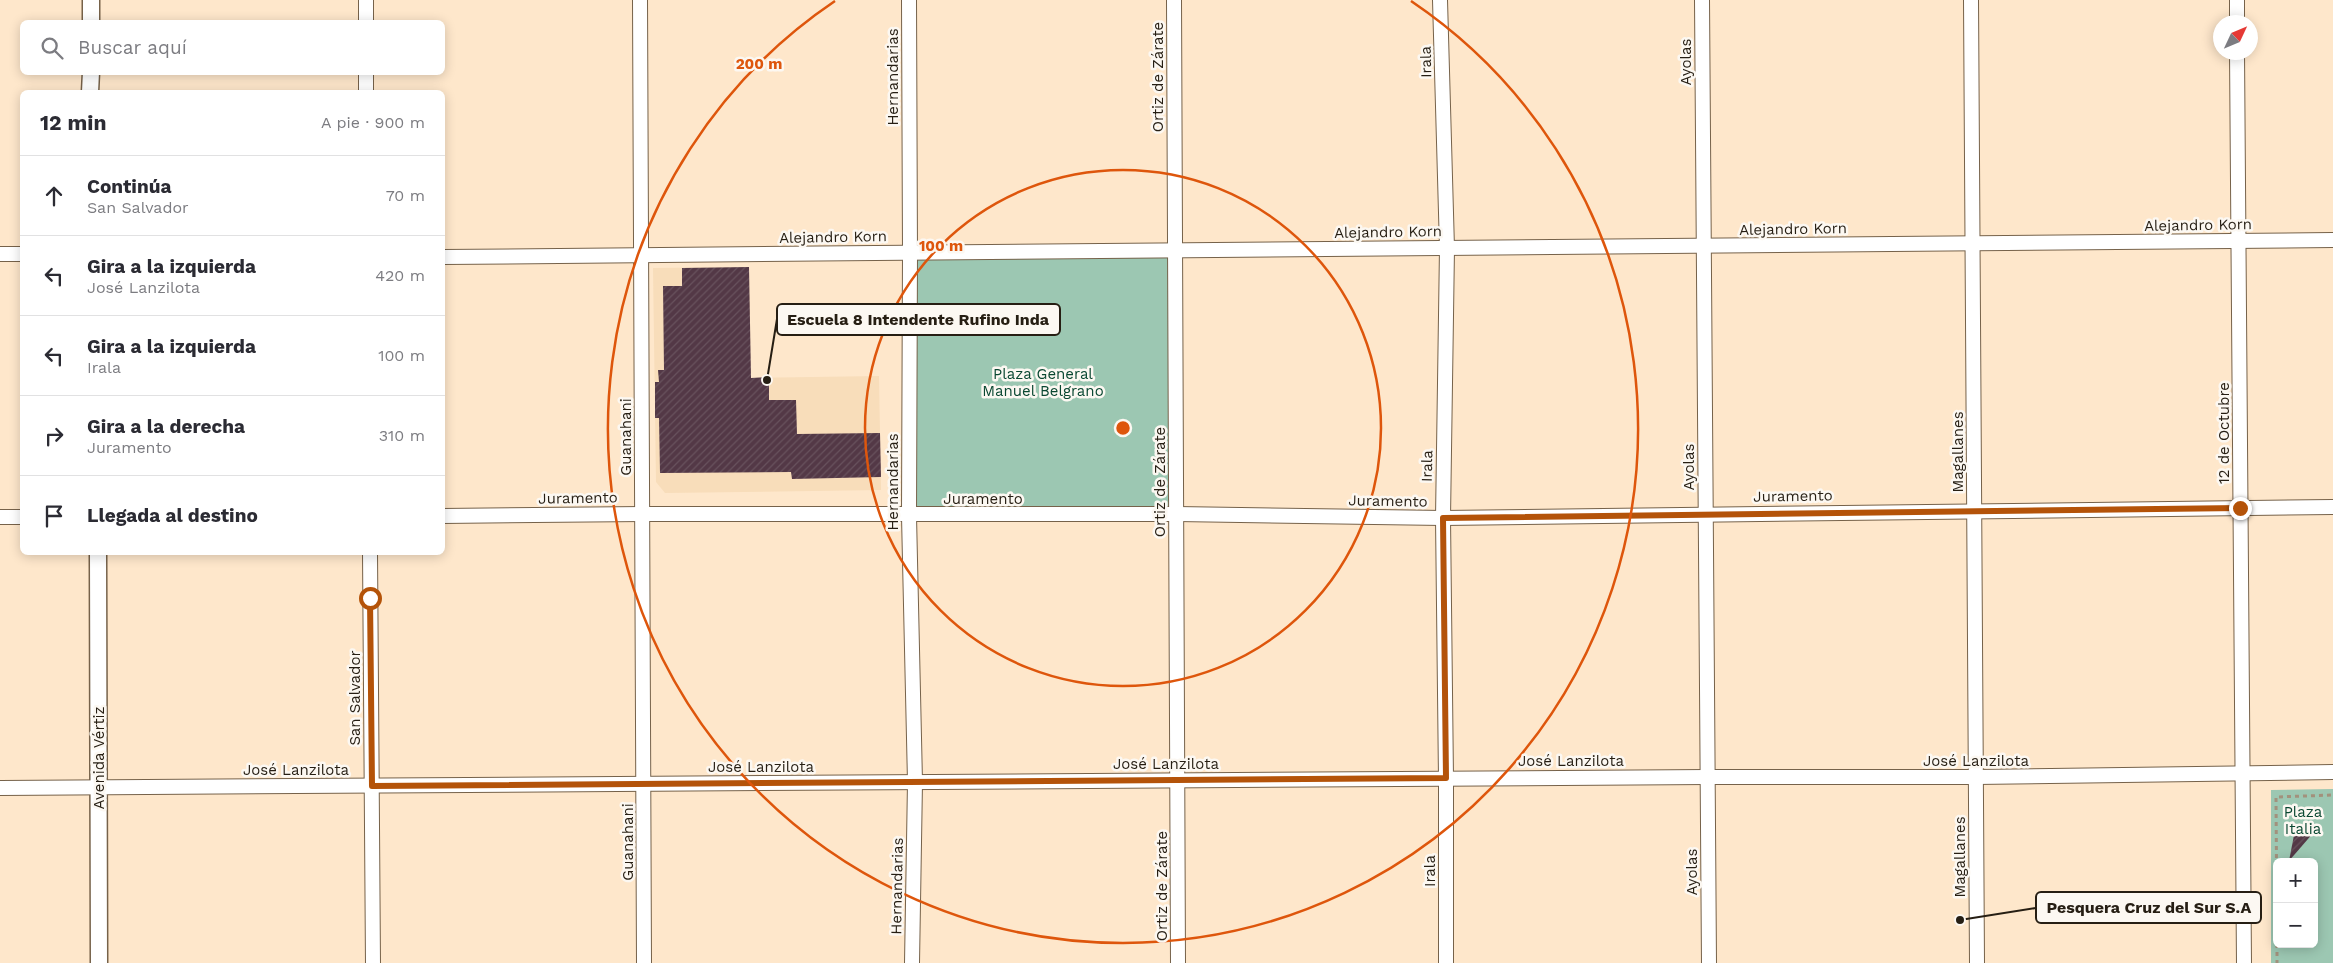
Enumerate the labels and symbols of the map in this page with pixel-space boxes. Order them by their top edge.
north arrow [2213,15,2258,60]
street label: Ortiz de Zárate [1149,22,1167,132]
street label: Hernandarias [884,28,902,126]
street label: Ayolas [1677,38,1695,85]
street label: Irala [1417,45,1435,78]
text: 200 m [736,55,782,73]
street label: Alejandro Korn [2144,215,2252,235]
street label: Alejandro Korn [1739,219,1847,239]
street label: Alejandro Korn [1334,222,1442,242]
street label: Alejandro Korn [779,227,887,247]
text: 100 m [919,237,963,255]
callout: Escuela 8 Intendente Rufino Inda [777,304,1060,335]
text: Escuela 8 Intendente Rufino Inda [787,310,1050,329]
park label: Plaza General Manuel Belgrano [982,365,1104,400]
street label: 12 de Octubre [2215,382,2233,484]
street label: Guanahani [617,398,635,476]
street label: Magallanes [1949,411,1967,493]
centre of rings [1114,419,1132,437]
street label: Ortiz de Zárate [1151,427,1169,537]
street label: Hernandarias [884,433,902,531]
street label: Ayolas [1680,443,1698,490]
street label: Irala [1418,449,1436,482]
street label: Juramento [1753,486,1833,506]
street label: Juramento [538,488,618,508]
street label: Juramento [943,490,1023,508]
street label: Juramento [1348,491,1428,511]
route end [2229,497,2252,520]
route start [359,587,382,610]
street label: San Salvador [346,650,364,746]
street label: Avenida Vértiz [90,707,108,809]
street label: José Lanzilota [1518,752,1625,770]
street label: José Lanzilota [1923,752,2030,770]
street label: José Lanzilota [1113,755,1220,773]
street label: José Lanzilota [708,758,815,776]
street label: José Lanzilota [243,761,350,779]
street label: Guanahani [619,803,637,881]
park label: Plaza Italia [2284,803,2323,838]
street label: Magallanes [1951,816,1969,898]
street label: Ortiz de Zárate [1153,831,1171,941]
street label: Hernandarias [887,837,907,935]
street label: Ayolas [1683,848,1701,895]
street label: Irala [1421,855,1439,887]
callout: Pesquera Cruz del Sur S.A [2036,892,2261,923]
text: Pesquera Cruz del Sur S.A [2047,898,2252,917]

